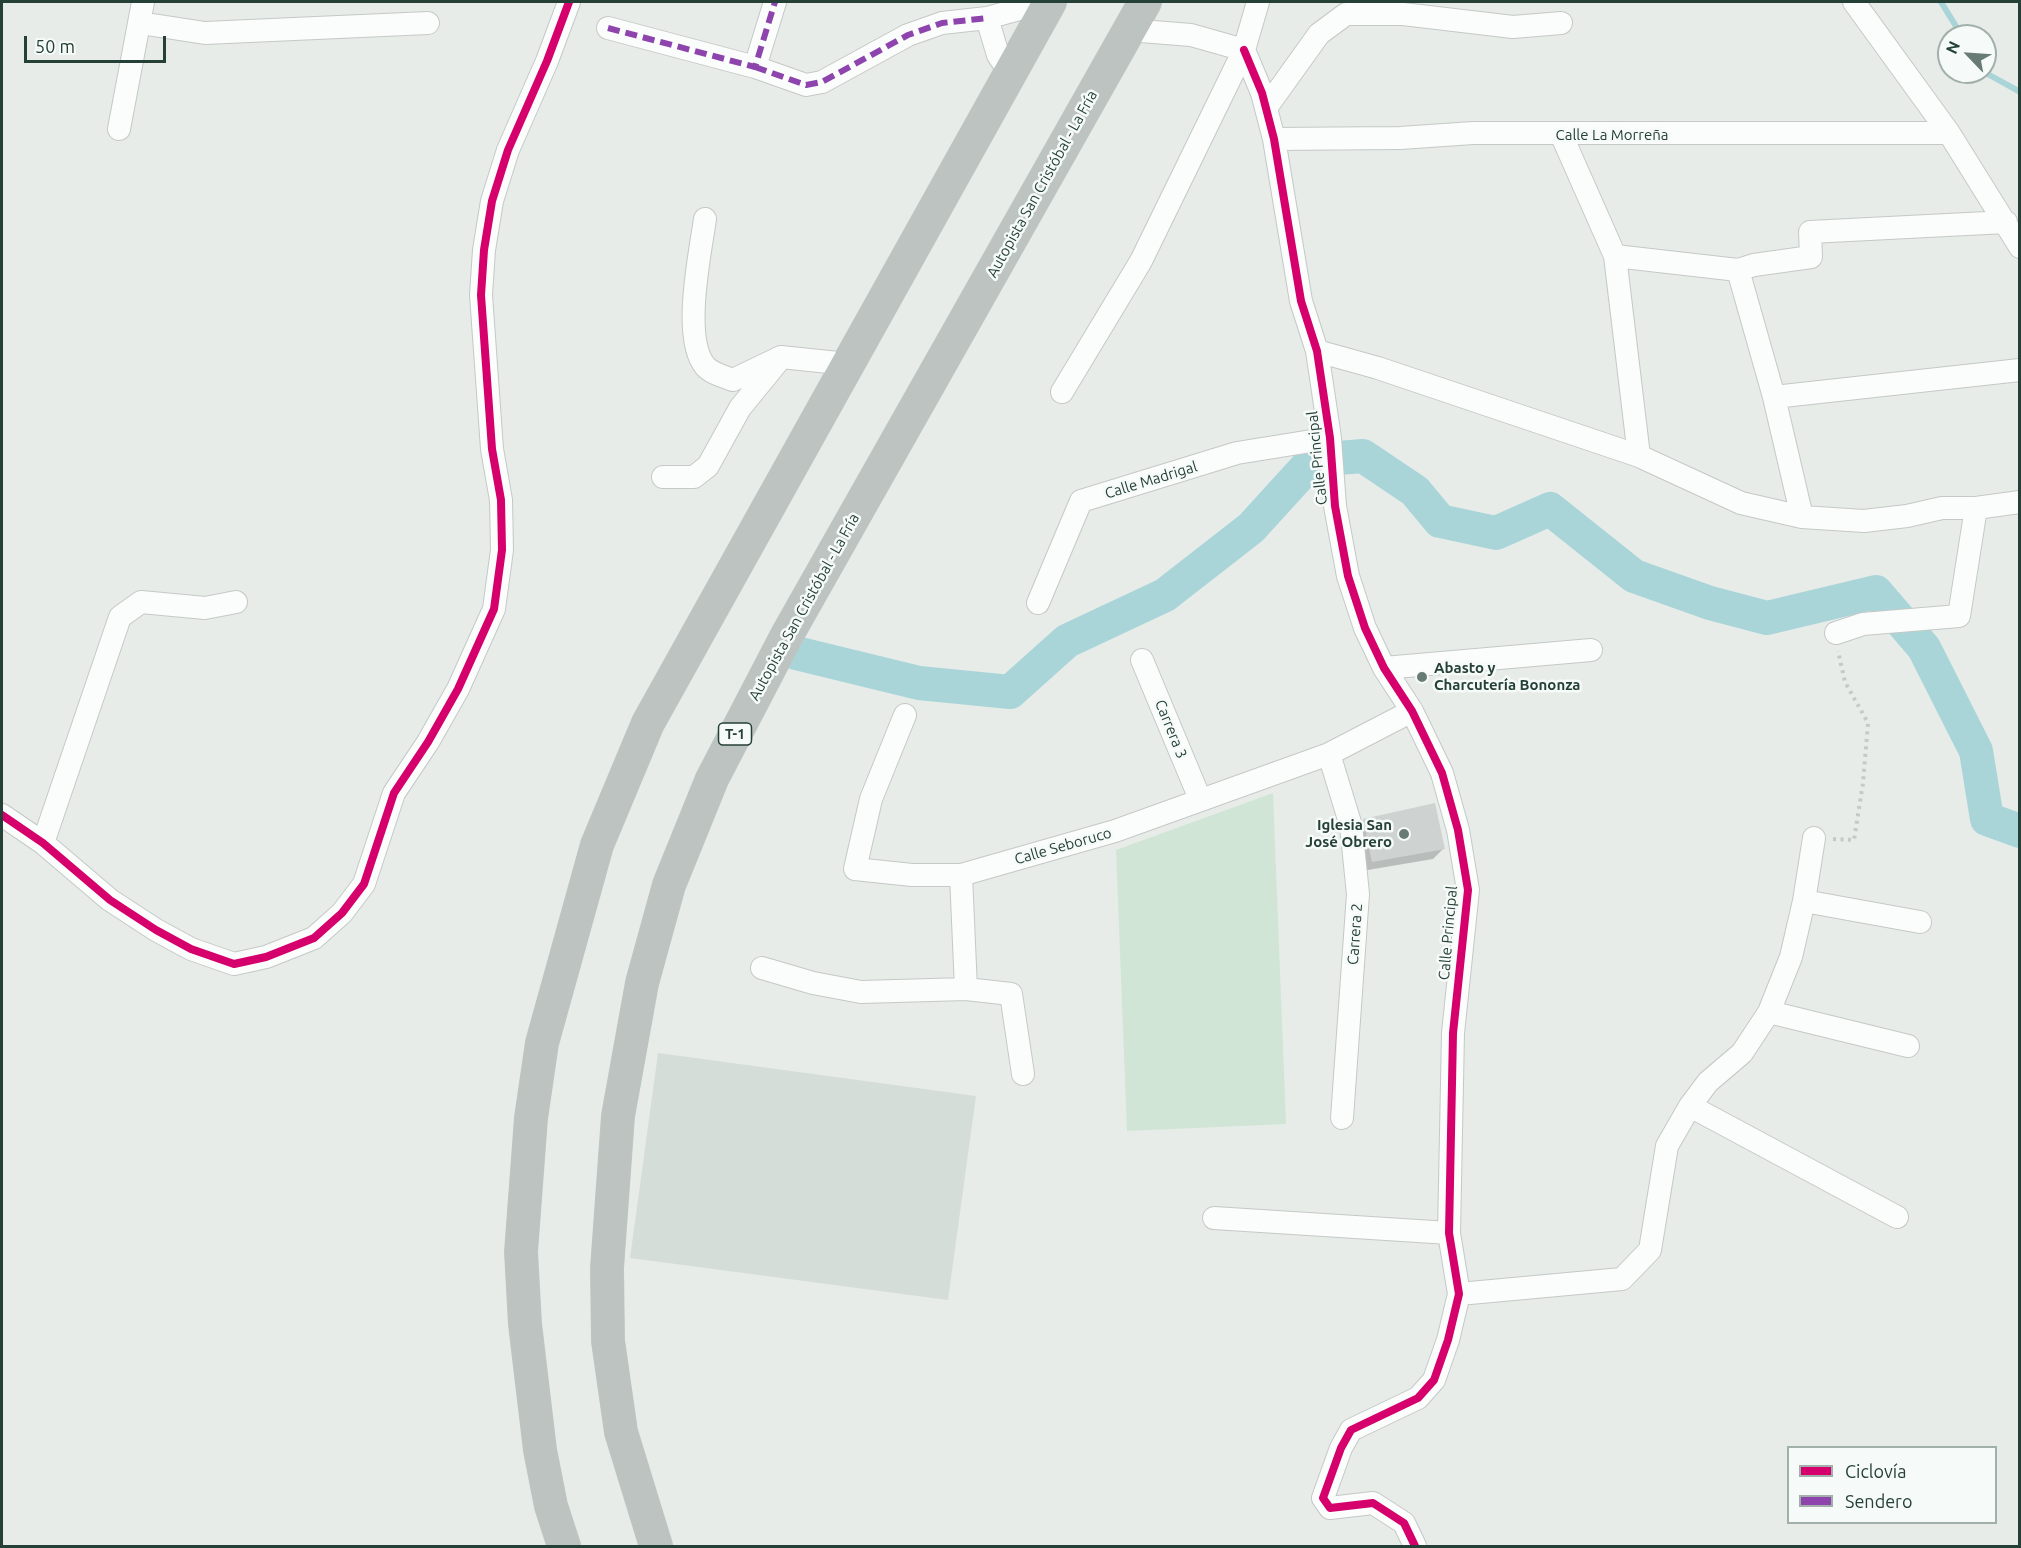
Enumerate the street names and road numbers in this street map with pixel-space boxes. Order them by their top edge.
street label: Autopista San Cristóbal - La Fría [983,87,1101,281]
street label: Calle La Morreña [1555,126,1669,144]
street label: Calle Principal [1303,410,1331,506]
street label: Calle Madrigal [1103,457,1199,503]
street label: Autopista San Cristóbal - La Fría [745,510,863,704]
street label: Carrera 3 [1151,697,1191,761]
road number: T-1 [718,723,752,745]
street label: Calle Seboruco [1012,824,1114,868]
street label: Calle Principal [1435,885,1461,981]
street label: Carrera 2 [1344,903,1366,965]

